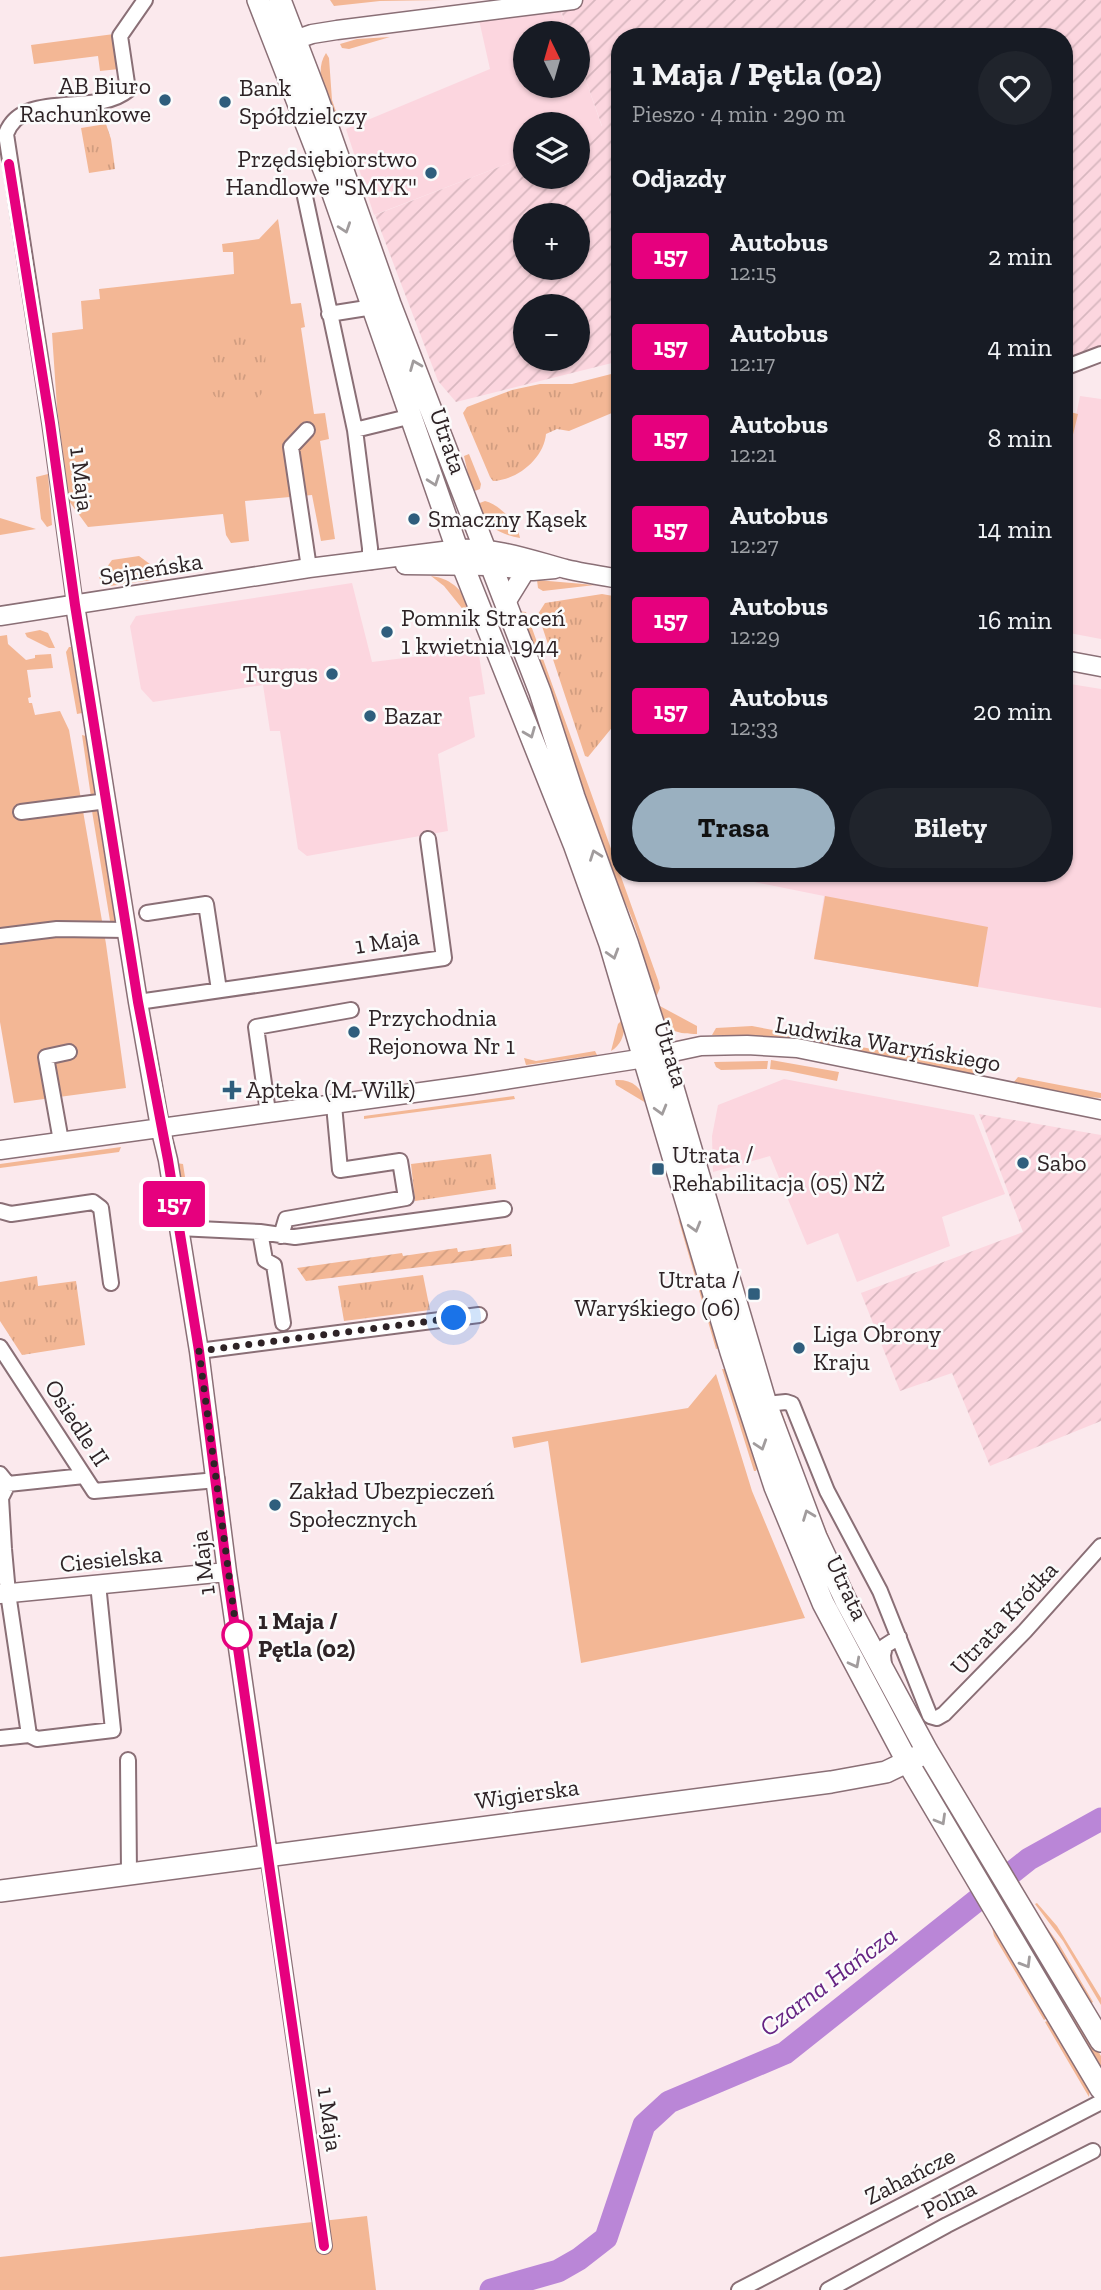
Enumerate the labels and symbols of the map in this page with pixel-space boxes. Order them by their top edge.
north arrow [513,21,590,98]
place label: AB Biuro Rachunkowe [19,71,151,128]
place label: Bank Spółdzielczy [239,73,368,130]
marker: AB Biuro Rachunkowe [157,92,173,108]
marker: Bank Spółdzielczy [217,94,233,110]
place label: Przędsiębiorstwo Handlowe "SMYK" [225,144,417,201]
marker: Przędsiębiorstwo Handlowe "SMYK" [423,165,439,181]
one-way arrow [337,221,351,233]
one-way arrow [409,360,423,372]
street label: Utrata [424,404,473,478]
street label: 1 Maja [64,445,101,513]
one-way arrow [426,474,440,486]
place label: Smaczny Kąsek [428,504,587,533]
marker: Smaczny Kąsek [406,511,422,527]
street label: Sejneńska [98,546,205,591]
place label: Pomnik Straceń 1 kwietnia 1944 [401,603,565,660]
marker: Pomnik Straceń 1 kwietnia 1944 [379,624,395,640]
place label: Turgus [242,659,318,688]
marker: Turgus [324,666,340,682]
place label: Bazar [384,701,443,730]
marker: Bazar [362,708,378,724]
one-way arrow [522,726,536,738]
one-way arrow [589,849,603,861]
street label: 1 Maja [353,921,422,960]
one-way arrow [604,948,619,960]
place label: Przychodnia Rejonowa Nr 1 [368,1003,515,1060]
street label: Ludwika Waryńskiego [773,1009,1003,1078]
street label: Utrata [648,1017,695,1091]
marker: Przychodnia Rejonowa Nr 1 [346,1024,362,1040]
place label: Apteka (M. Wilk) [246,1075,415,1104]
marker: Apteka (M. Wilk) [224,1082,240,1098]
one-way arrow [652,1104,667,1116]
place label: Utrata / Rehabilitacja (05) NŻ [672,1140,885,1197]
place label: Sabo [1037,1148,1087,1177]
marker: Sabo [1015,1155,1031,1171]
marker: Utrata / Rehabilitacja (05) NŻ [650,1161,666,1177]
line badge: 157 [134,1181,214,1227]
one-way arrow [686,1221,701,1233]
place label: Utrata / Waryśkiego (06) [574,1265,740,1322]
marker: Utrata / Waryśkiego (06) [746,1286,762,1302]
your location [436,1300,471,1335]
place label: Liga Obrony Kraju [813,1319,942,1376]
marker: Liga Obrony Kraju [791,1340,807,1356]
street label: Osiedle II [39,1374,116,1472]
one-way arrow [753,1438,767,1450]
place label: Zakład Ubezpieczeń Społecznych [289,1476,495,1533]
marker: Zakład Ubezpieczeń Społecznych [267,1497,283,1513]
one-way arrow [802,1510,816,1522]
street label: 1 Maja [184,1529,221,1597]
street label: Ciesielska [58,1539,164,1578]
street label: Utrata [820,1551,875,1625]
street label: Utrata Krótka [944,1555,1064,1680]
place label: 1 Maja / Pętla (02) [258,1606,355,1663]
marker: 1 Maja / Pętla (02) [222,1620,252,1650]
one-way arrow [847,1656,860,1668]
street label: Wigierska [473,1772,581,1815]
one-way arrow [933,1813,946,1826]
water label: Czarna Hańcza [753,1919,903,2043]
one-way arrow [1017,1956,1030,1969]
street label: 1 Maja [312,2085,349,2153]
street label: Zahańcze [860,2140,960,2211]
street label: Polna [917,2172,981,2224]

